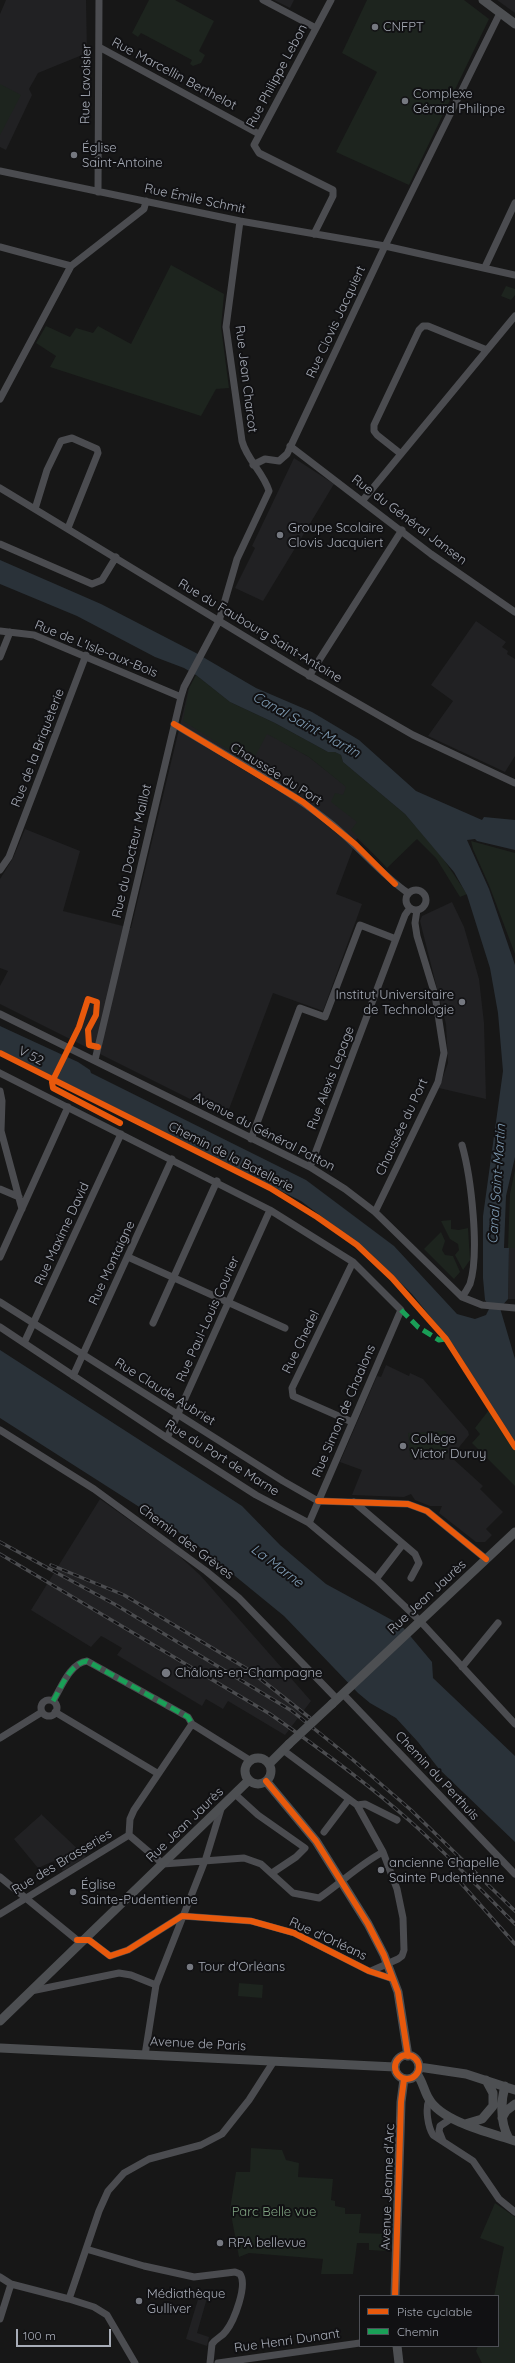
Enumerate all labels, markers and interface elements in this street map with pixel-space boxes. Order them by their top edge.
place label: CNFPT [383,19,424,35]
street label: Rue Philippe Lebon [243,22,311,130]
marker: CNFPT [370,22,380,32]
street label: Rue Marcellin Berthelot [109,34,239,114]
street label: Rue Lavoisier [78,44,94,124]
place label: Complexe Gérard Philippe [413,86,505,117]
marker: Complexe Gérard Philippe [400,96,410,106]
place label: Église Saint-Antoine [82,140,163,171]
marker: Église Saint-Antoine [69,150,79,160]
street label: Rue Émile Schmit [143,181,247,217]
street label: Rue Clovis Jacquiert [303,263,369,381]
street label: Rue Jean Charcot [232,324,260,434]
street label: Rue du Général Jansen [348,472,470,568]
place label: Groupe Scolaire Clovis Jacquiert [288,520,383,551]
marker: Groupe Scolaire Clovis Jacquiert [275,530,285,540]
street label: Rue du Faubourg Saint-Antoine [175,576,345,686]
street label: Rue de L'Isle-aux-Bois [32,617,160,681]
street label: Rue de la Briquèterie [8,687,68,809]
water label: Canal Saint-Martin [249,689,363,761]
street label: Chaussée du Port [227,739,325,809]
street label: Rue du Docteur Maillot [109,782,155,920]
place label: Institut Universitaire de Technologie [335,987,454,1018]
marker: Institut Universitaire de Technologie [457,997,467,1007]
street label: Rue Alexis Lepage [304,1024,358,1132]
street label: V 52 [16,1043,46,1069]
street label: Chaussée du Port [373,1076,431,1178]
street label: Avenue du Général Patton [190,1089,338,1175]
street label: Chemin de la Batellerie [166,1119,296,1195]
water label: Canal Saint-Martin [484,1123,510,1245]
street label: Rue Maxime David [31,1180,93,1288]
street label: Rue Montaigne [86,1218,138,1308]
street label: Rue Paul-Louis Courier [173,1254,243,1384]
street label: Rue Chedel [279,1308,323,1376]
street label: Rue Simon de Chaalons [309,1342,379,1480]
street label: Rue Claude Aubriet [112,1355,218,1429]
street label: Rue du Port de Marne [162,1417,282,1499]
place label: Collège Victor Duruy [411,1431,486,1462]
marker: Collège Victor Duruy [398,1441,408,1451]
street label: Chemin des Grèves [135,1501,237,1583]
water label: La Marne [248,1541,306,1591]
street label: Rue Jean Jaurès [385,1557,469,1637]
place label: Châlons-en-Champagne [175,1665,322,1681]
marker: Châlons-en-Champagne [160,1667,172,1679]
street label: Chemin du Perthuis [392,1728,482,1824]
street label: Rue Jean Jaurès [143,1784,227,1866]
street label: Rue des Brasseries [9,1826,115,1898]
place label: ancienne Chapelle Sainte Pudentienne [389,1855,504,1886]
marker: ancienne Chapelle Sainte Pudentienne [376,1865,386,1875]
place label: Église Sainte-Pudentienne [81,1877,198,1908]
marker: Église Sainte-Pudentienne [68,1887,78,1897]
street label: Rue d'Orléans [287,1914,369,1964]
place label: Tour d'Orléans [198,1959,285,1975]
marker: Tour d'Orléans [185,1962,195,1972]
street label: Avenue de Paris [150,2034,246,2054]
street label: Avenue Jeanne d'Arc [378,2123,398,2251]
park label: Parc Belle vue [232,2204,316,2220]
place label: RPA bellevue [228,2235,306,2251]
marker: RPA bellevue [215,2238,225,2248]
place label: Médiathèque Gulliver [147,2286,225,2317]
legend [359,2295,499,2347]
marker: Médiathèque Gulliver [134,2296,144,2306]
text: Piste cyclable [397,2304,472,2319]
scale bar [18,2321,113,2347]
text: Chemin [397,2324,439,2339]
street label: Rue Henri Dunant [233,2326,341,2356]
text: 100 m [23,2328,56,2343]

